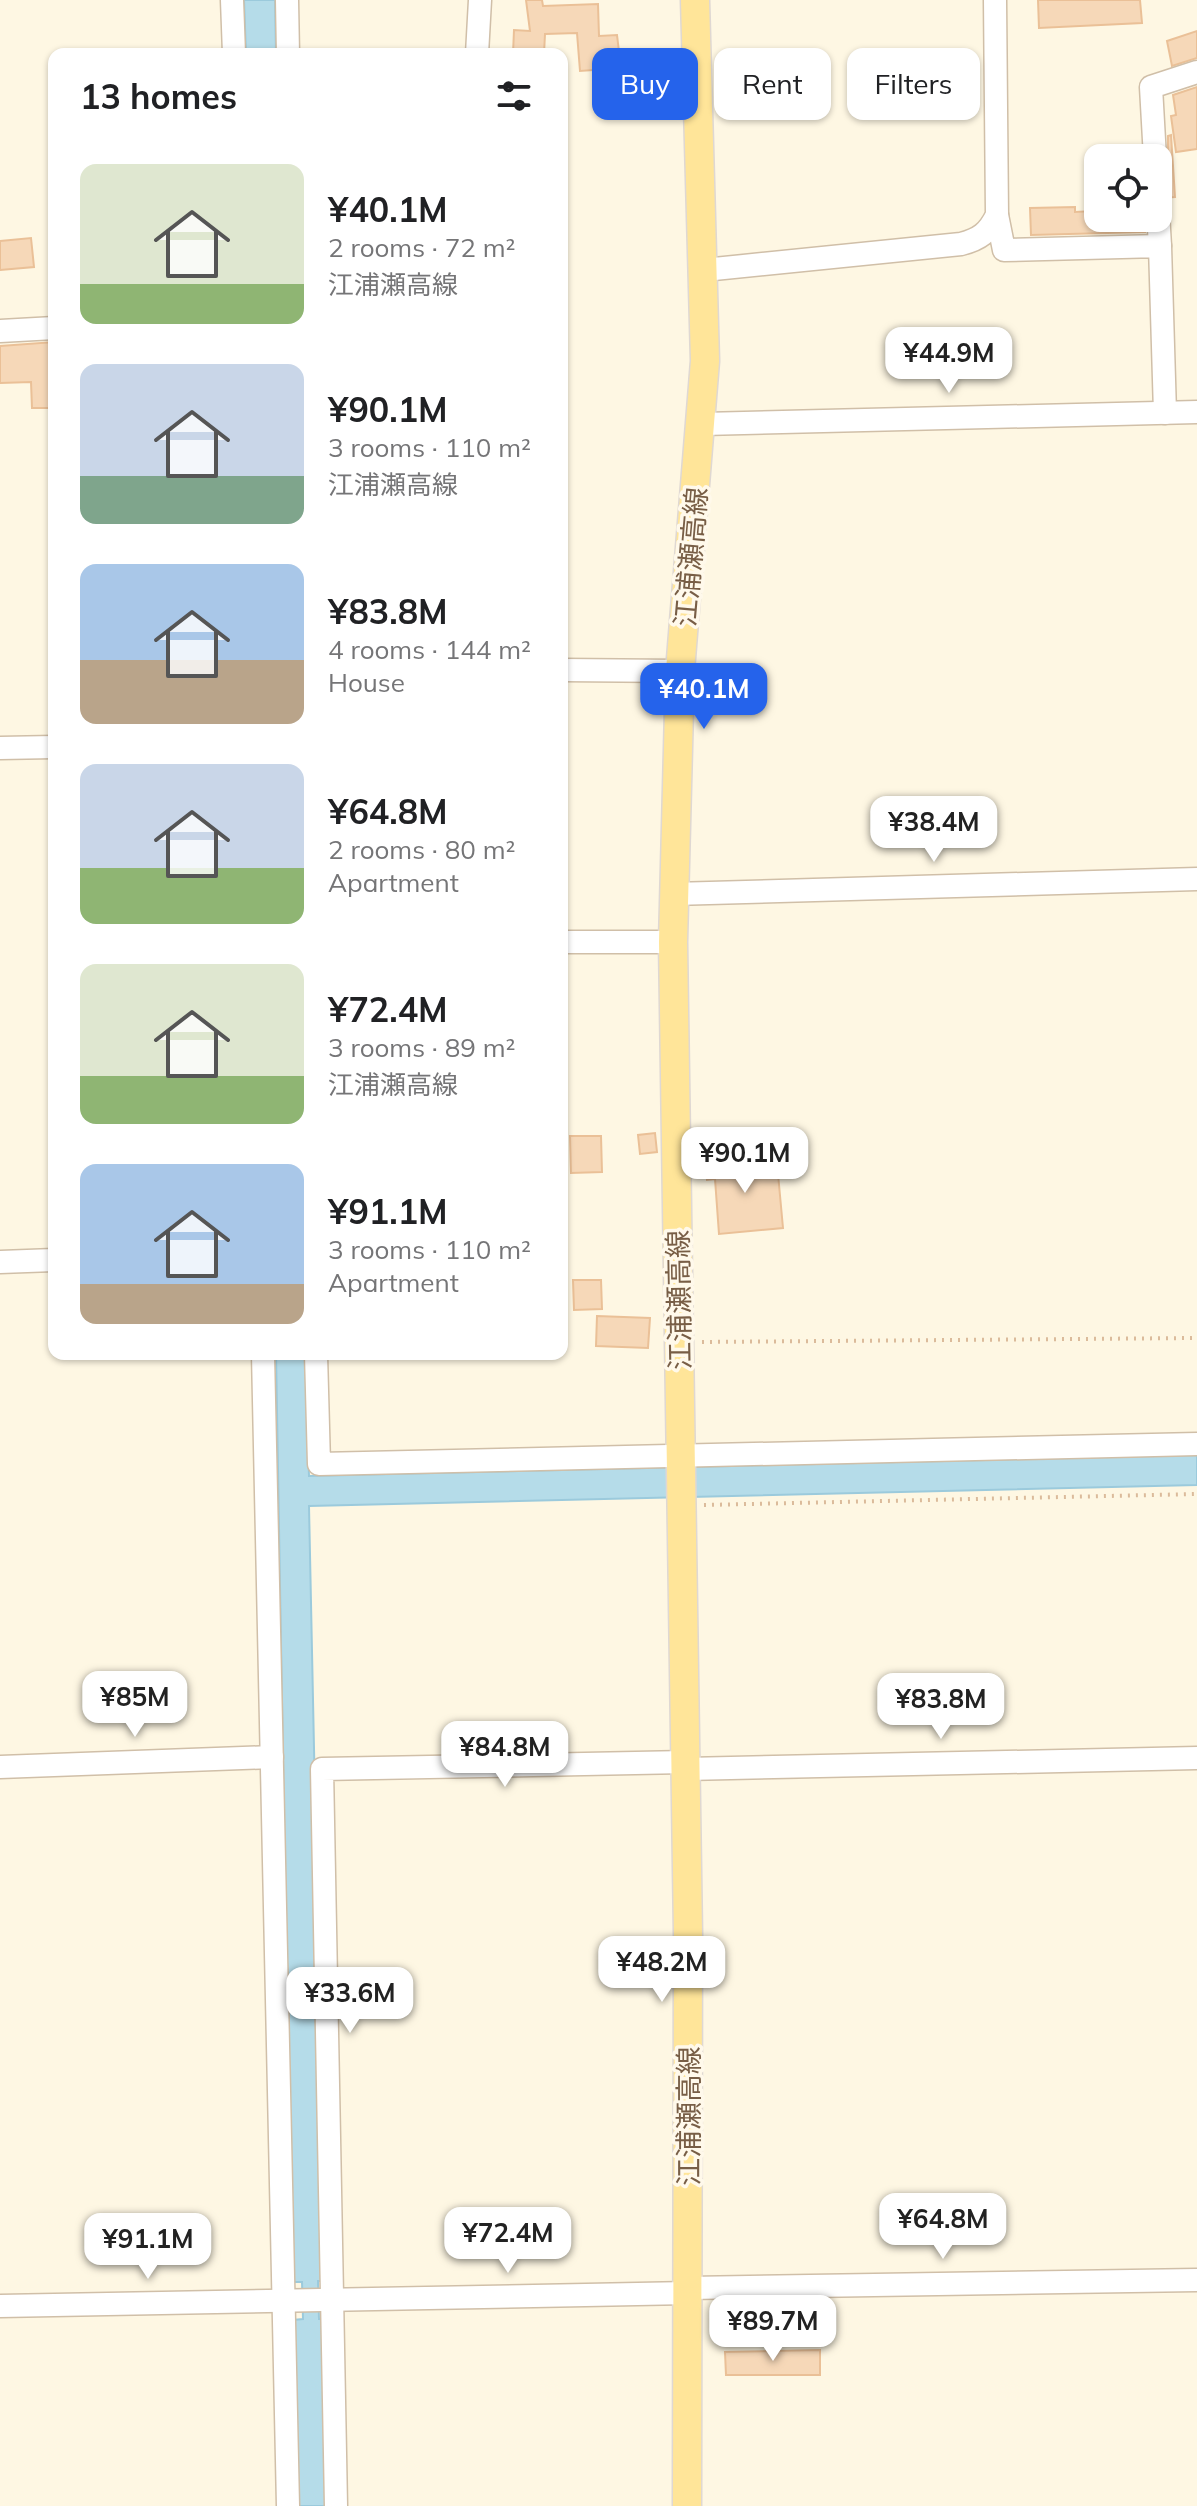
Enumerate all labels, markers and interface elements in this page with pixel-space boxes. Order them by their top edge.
chip: Buy [592,48,698,120]
chip: Rent [714,48,831,120]
chip: Filters [847,48,980,120]
icon: filters [492,74,536,118]
text: 13 homes [80,75,237,118]
map controls [1084,144,1172,232]
button: locate [1084,144,1172,232]
text: ¥40.1M [328,188,448,231]
icon: home [144,196,240,292]
text: 2 rooms · 72 m² [328,231,515,264]
text: 江浦瀬高線 [328,268,458,301]
pin: ¥44.9M [884,327,1014,395]
text: ¥44.9M [903,336,995,369]
text: ¥90.1M [328,388,448,431]
icon: home [144,396,240,492]
text: 3 rooms · 110 m² [328,431,531,464]
text: 江浦瀬高線 [328,468,458,501]
street label: 江浦瀬高線 [667,486,714,628]
text: ¥83.8M [328,590,448,633]
icon: home [144,596,240,692]
text: 4 rooms · 144 m² [328,633,531,666]
pin: ¥40.1M [639,663,769,731]
text: House [328,666,405,699]
text: ¥40.1M [658,672,750,705]
text: ¥64.8M [328,790,448,833]
icon: home [144,796,240,892]
pin: ¥38.4M [869,796,999,864]
text: ¥38.4M [888,805,980,838]
text: 2 rooms · 80 m² [328,833,515,866]
text: Apartment [328,866,459,899]
text: ¥72.4M [328,988,448,1031]
icon: home [144,996,240,1092]
text: 3 rooms · 89 m² [328,1031,515,1064]
text: 江浦瀬高線 [328,1068,458,1101]
pin: ¥90.1M [680,1127,810,1195]
text: ¥90.1M [699,1136,791,1169]
text: ¥91.1M [328,1190,448,1233]
icon: home [144,1196,240,1292]
street label: 江浦瀬高線 [660,1230,697,1370]
text: 3 rooms · 110 m² [328,1233,531,1266]
text: Apartment [328,1266,459,1299]
pin: ¥85M [88,1671,182,1739]
pin: ¥83.8M [876,1673,1006,1741]
text: ¥85M [100,1680,170,1713]
text: ¥83.8M [895,1682,987,1715]
pin: ¥84.8M [440,1721,570,1789]
text: ¥84.8M [459,1730,551,1763]
pin: ¥48.2M [597,1936,727,2004]
text: ¥48.2M [616,1945,708,1978]
pin: ¥33.6M [285,1967,415,2035]
text: ¥33.6M [304,1976,396,2009]
street label: 江浦瀬高線 [671,2046,706,2186]
pin: ¥64.8M [878,2193,1008,2261]
text: ¥64.8M [897,2202,989,2235]
pin: ¥72.4M [443,2207,573,2275]
pin: ¥91.1M [83,2213,213,2281]
text: ¥72.4M [462,2216,554,2249]
text: ¥91.1M [102,2222,194,2255]
pin: ¥89.7M [708,2295,838,2363]
text: ¥89.7M [727,2304,819,2337]

